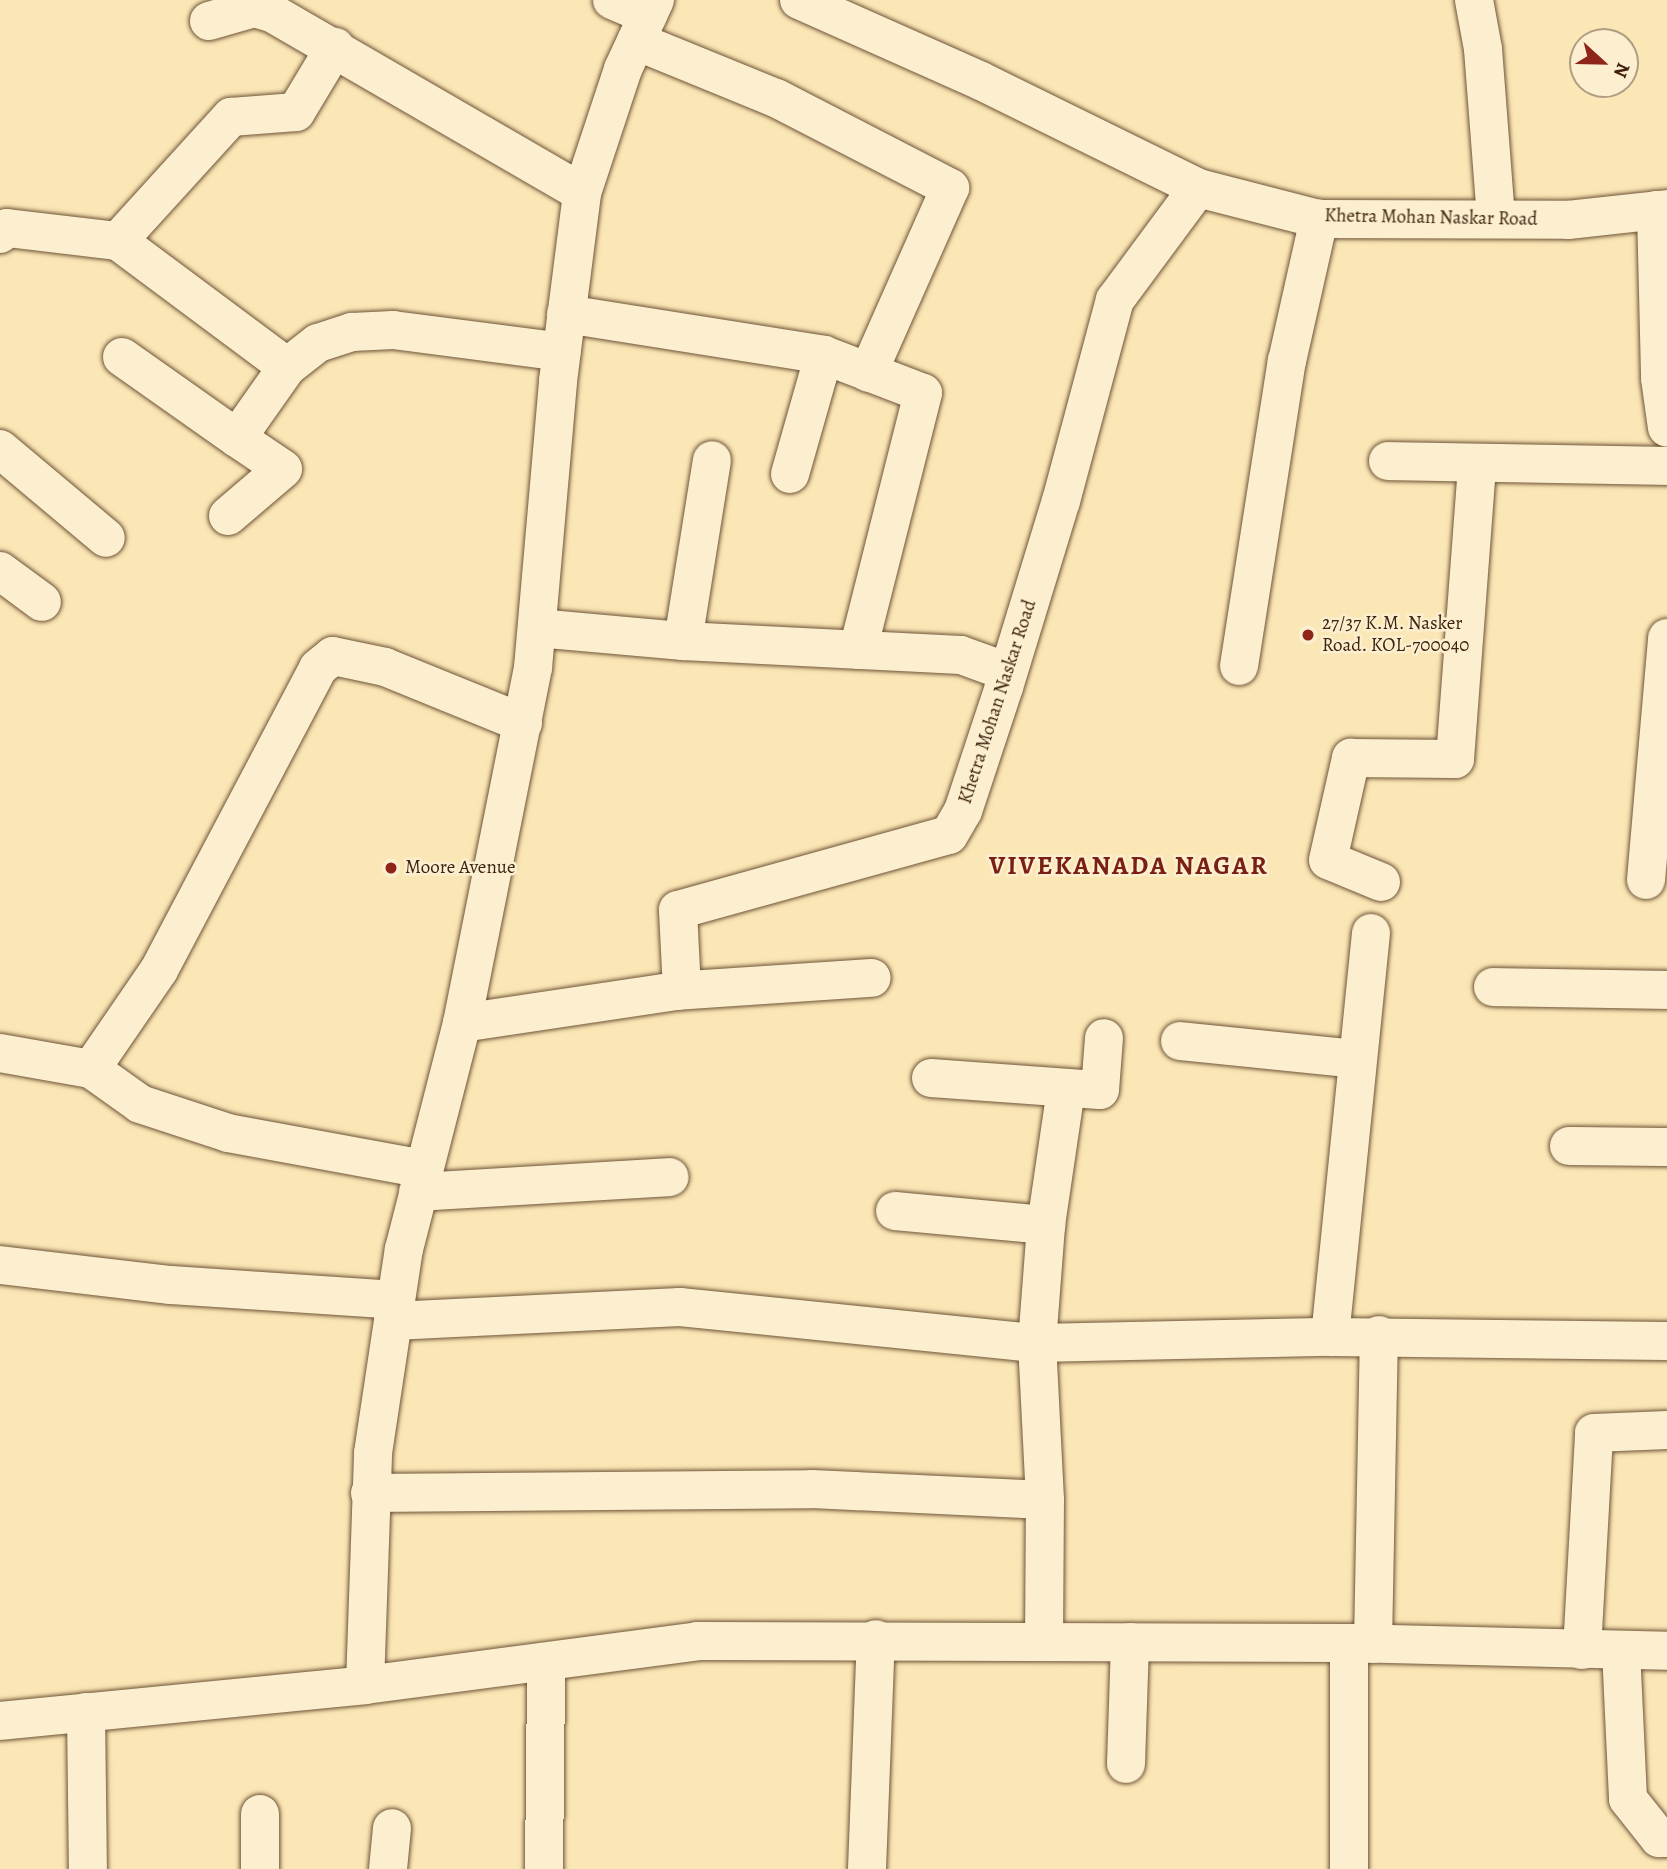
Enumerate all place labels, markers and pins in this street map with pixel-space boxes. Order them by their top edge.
place label: 27/37 K.M. Nasker Road. KOL-700040 [1322,613,1470,657]
marker: 27/37 K.M. Nasker Road. KOL-700040 [1300,627,1316,643]
place label: Moore Avenue [405,857,516,879]
marker: Moore Avenue [383,860,399,876]

